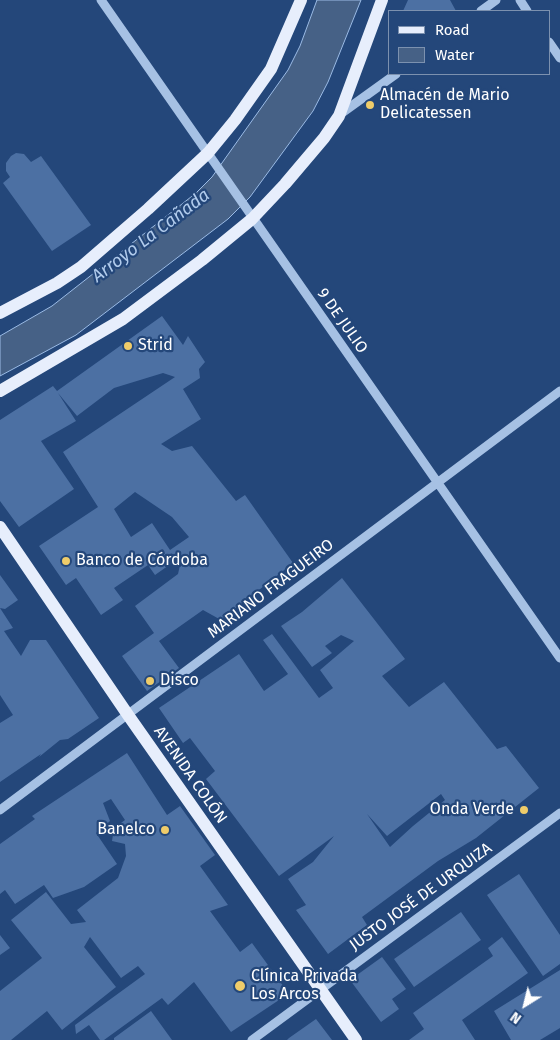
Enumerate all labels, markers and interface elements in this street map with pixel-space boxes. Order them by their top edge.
legend [388,10,550,75]
text: Road [435,21,470,39]
text: Water [435,46,474,64]
place label: Almacén de Mario Delicatessen [380,86,510,124]
marker: Almacén de Mario Delicatessen [364,99,376,111]
water label: Arroyo La Cañada [88,185,214,287]
street label: 9 DE JULIO [313,285,371,357]
place label: Strid [138,336,173,356]
marker: Strid [122,340,134,352]
street label: MARIANO FRAGUEIRO [204,535,338,643]
place label: Banco de Córdoba [76,551,208,571]
marker: Banco de Córdoba [60,555,72,567]
place label: Disco [160,671,199,691]
marker: Disco [144,675,156,687]
street label: AVENIDA COLÓN [149,723,231,827]
place label: Onda Verde [430,800,514,820]
marker: Onda Verde [518,804,530,816]
place label: Banelco [97,820,155,840]
marker: Banelco [159,824,171,836]
street label: JUSTO JOSÉ DE URQUIZA [346,839,496,955]
place label: Clínica Privada Los Arcos [251,967,358,1005]
marker: Clínica Privada Los Arcos [233,979,247,993]
north arrow [500,980,550,1030]
text: N [507,1008,525,1027]

